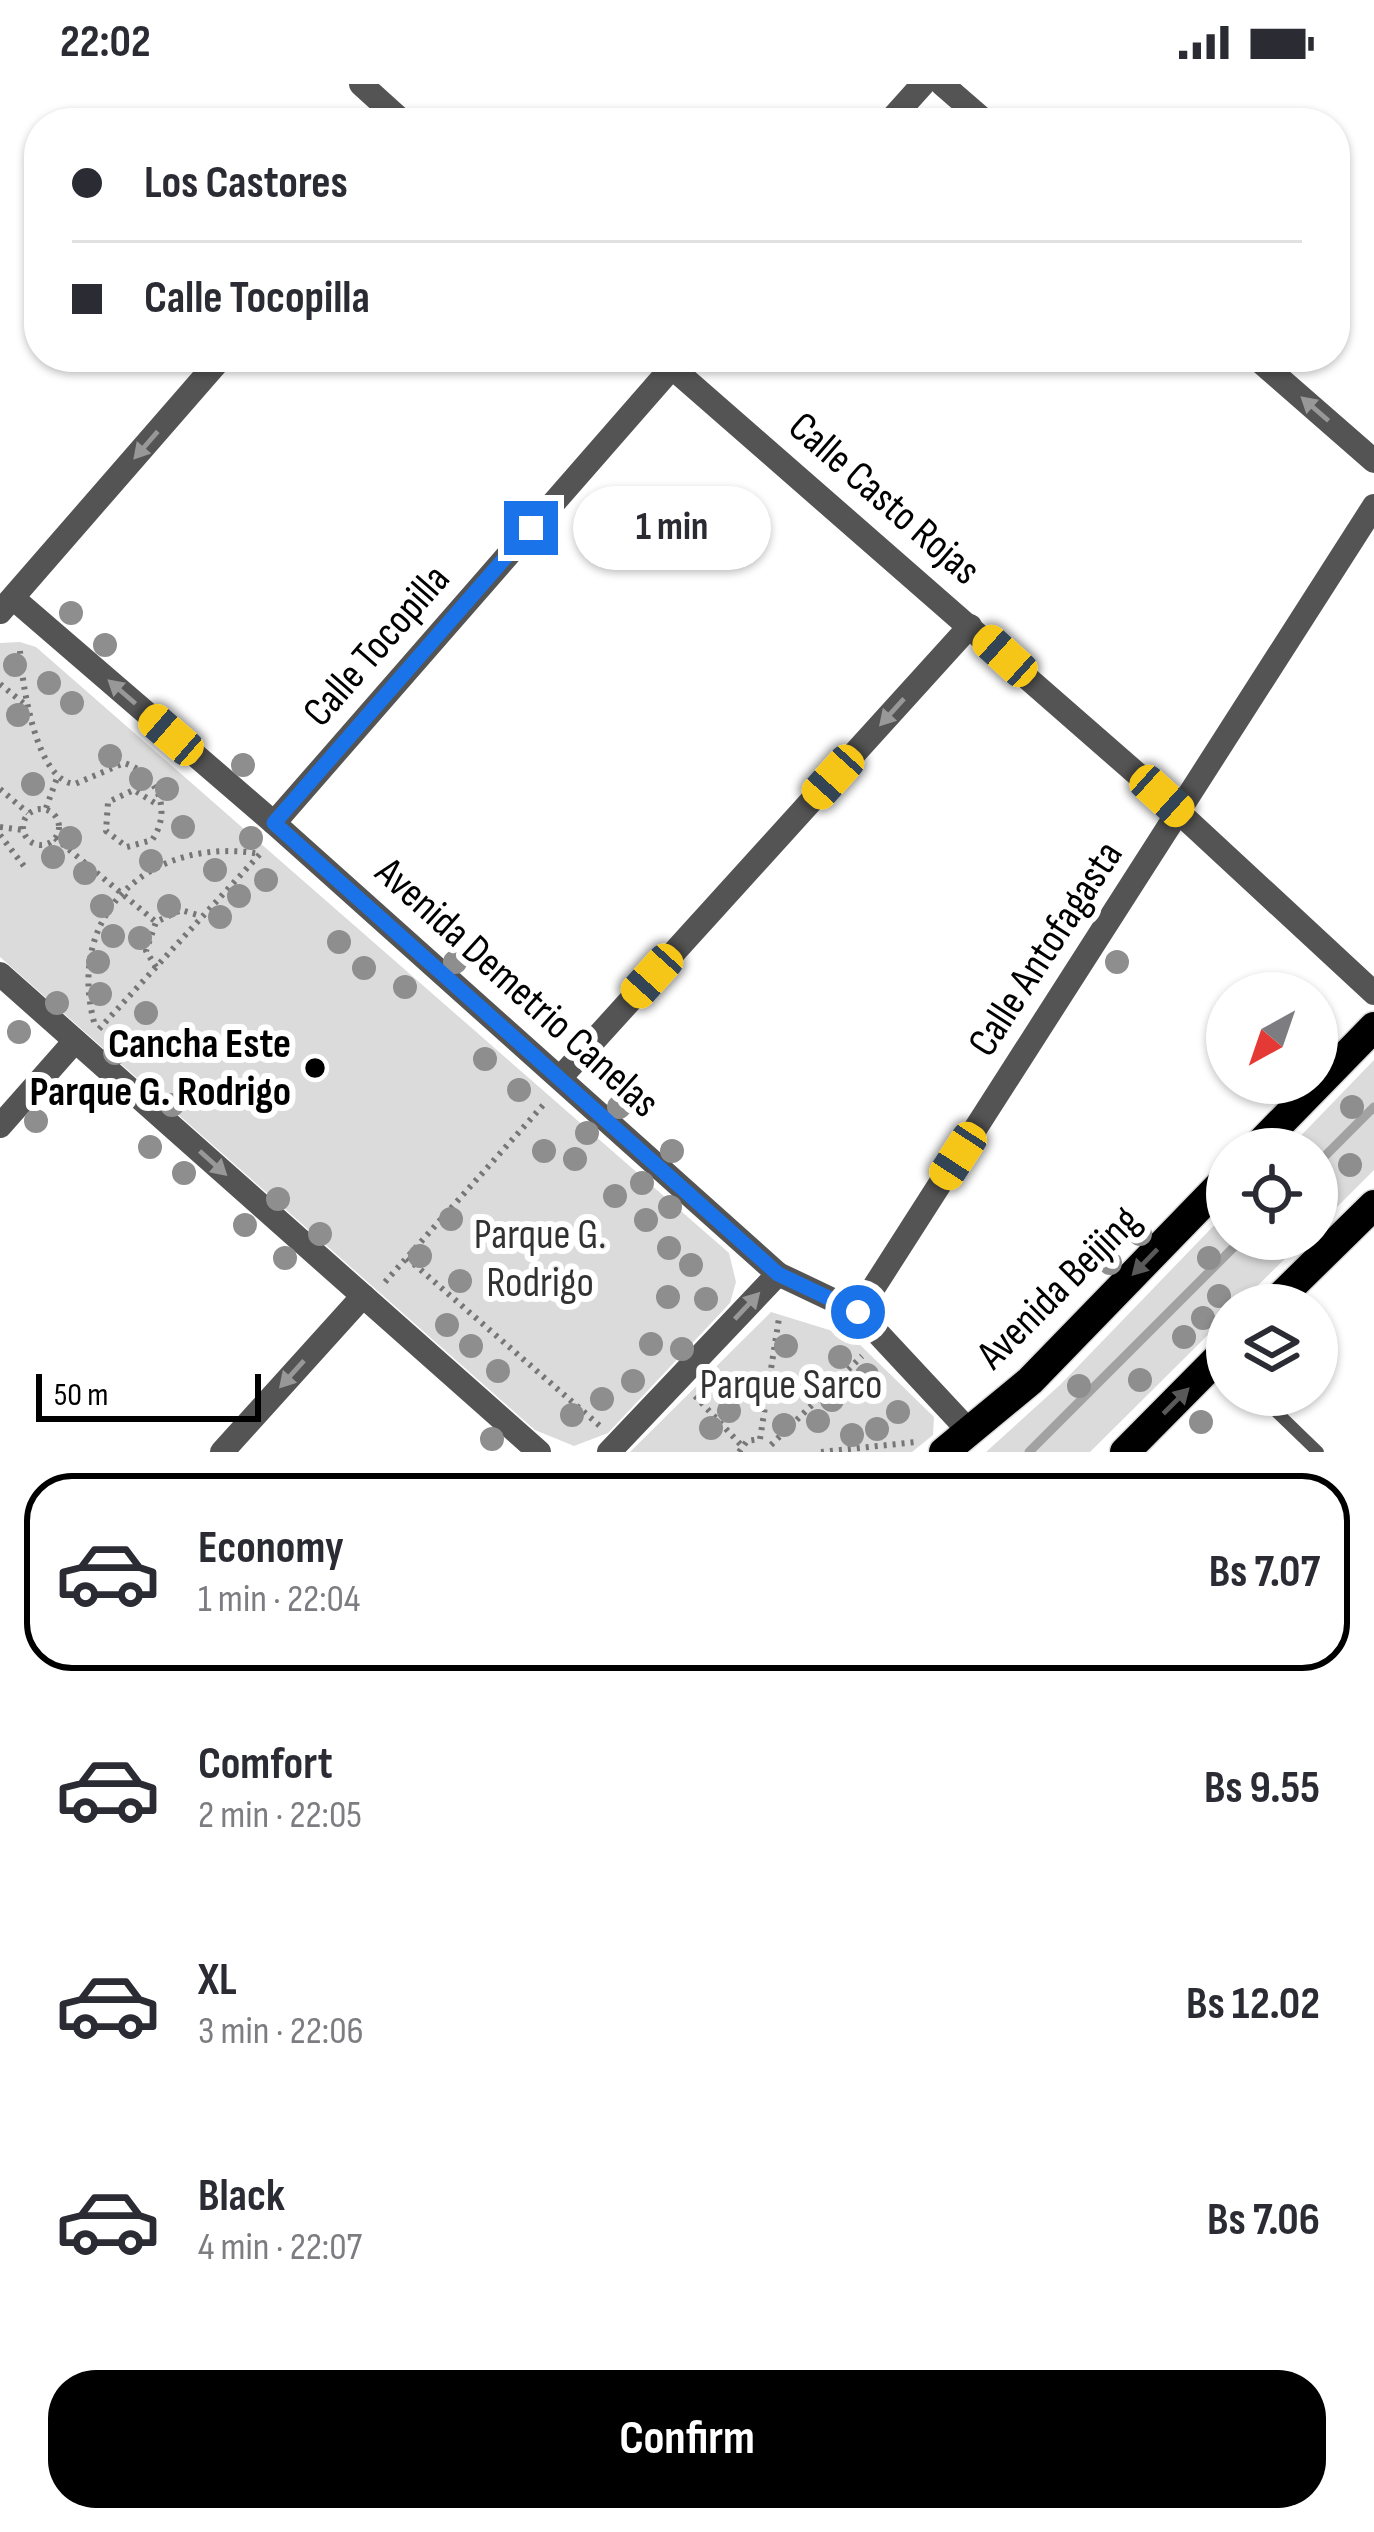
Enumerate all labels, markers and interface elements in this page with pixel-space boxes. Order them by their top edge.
text: 22:02 [60,15,151,70]
text: Los Castores [144,156,348,211]
text: Calle Tocopilla [144,271,370,326]
one-way arrow [1300,396,1329,423]
street label: Calle Casto Rojas [778,402,990,596]
one-way arrow [133,430,159,460]
callout: 1 min [573,486,771,570]
route end [504,501,558,555]
text: 1 min [636,504,708,551]
street label: Calle Tocopilla [293,555,461,737]
car [966,619,1044,693]
one-way arrow [107,679,137,706]
car [132,698,210,772]
one-way arrow [879,698,906,727]
car [796,738,870,816]
car [1123,759,1201,833]
street label: Calle Antofagasta [958,832,1134,1066]
street label: Avenida Demetrio Canelas [364,847,669,1129]
car [615,937,689,1015]
north arrow [1206,972,1338,1104]
map controls [1206,972,1338,1416]
place label: Cancha Este Parque G. Rodrigo [29,1019,291,1118]
marker: Cancha Este Parque G. Rodrigo [302,1055,328,1081]
car [923,1116,993,1196]
button: locate [1206,1128,1338,1260]
one-way arrow [199,1149,228,1176]
street label: Avenida Beijing [966,1196,1151,1381]
park label: Parque G. Rodrigo [474,1210,606,1309]
one-way arrow [1132,1247,1160,1276]
button: layers [1206,1284,1338,1416]
route start [831,1285,885,1339]
one-way arrow [733,1292,761,1321]
one-way arrow [279,1360,307,1389]
park label: Parque Sarco [700,1360,882,1411]
scale bar [36,1368,261,1421]
text: 50 m [54,1375,108,1415]
one-way arrow [1162,1387,1190,1415]
icon: car [54,1518,162,1626]
text: Economy [198,1521,344,1576]
text: Bs 7.07 [1209,1545,1320,1600]
text: 1 min · 22:04 [198,1576,360,1623]
icon: car [54,1734,162,1842]
text: Comfort [198,1737,333,1792]
text: Bs 9.55 [1204,1761,1320,1816]
text: 2 min · 22:05 [198,1792,362,1839]
icon: car [54,1950,162,2058]
text: XL [198,1953,237,2008]
text: Bs 12.02 [1186,1977,1320,2032]
text: 3 min · 22:06 [198,2008,364,2055]
icon: car [54,2166,162,2274]
text: Black [198,2169,285,2224]
text: Bs 7.06 [1207,2193,1320,2248]
text: 4 min · 22:07 [198,2224,362,2271]
button: Confirm [48,2370,1326,2508]

